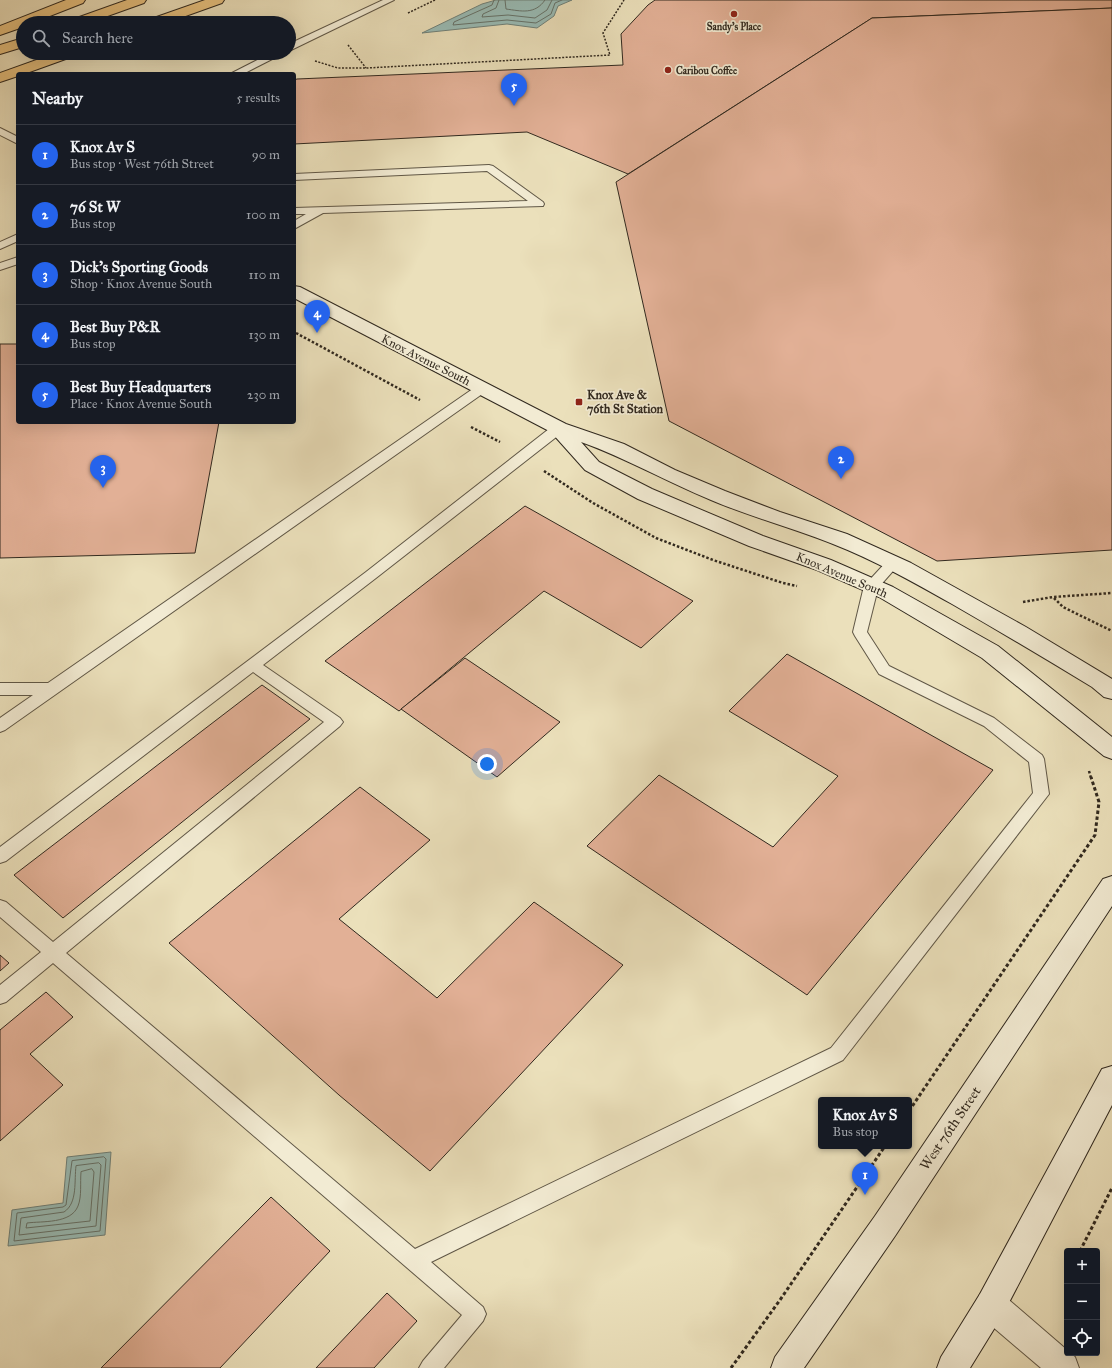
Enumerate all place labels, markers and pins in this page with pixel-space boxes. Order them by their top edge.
marker: Sandy's Place [729,9,739,19]
place label: Sandy's Place [707,21,762,34]
marker: Caribou Coffee [663,65,673,75]
place label: Caribou Coffee [676,65,738,77]
pin: 5 [501,73,527,106]
pin: 4 [304,300,330,333]
place label: Knox Ave & 76th St Station [587,388,664,416]
marker: Knox Ave & 76th St Station [574,397,584,407]
pin: 2 [828,446,854,479]
pin: 3 [90,455,116,488]
pin: 1 [852,1162,878,1195]

